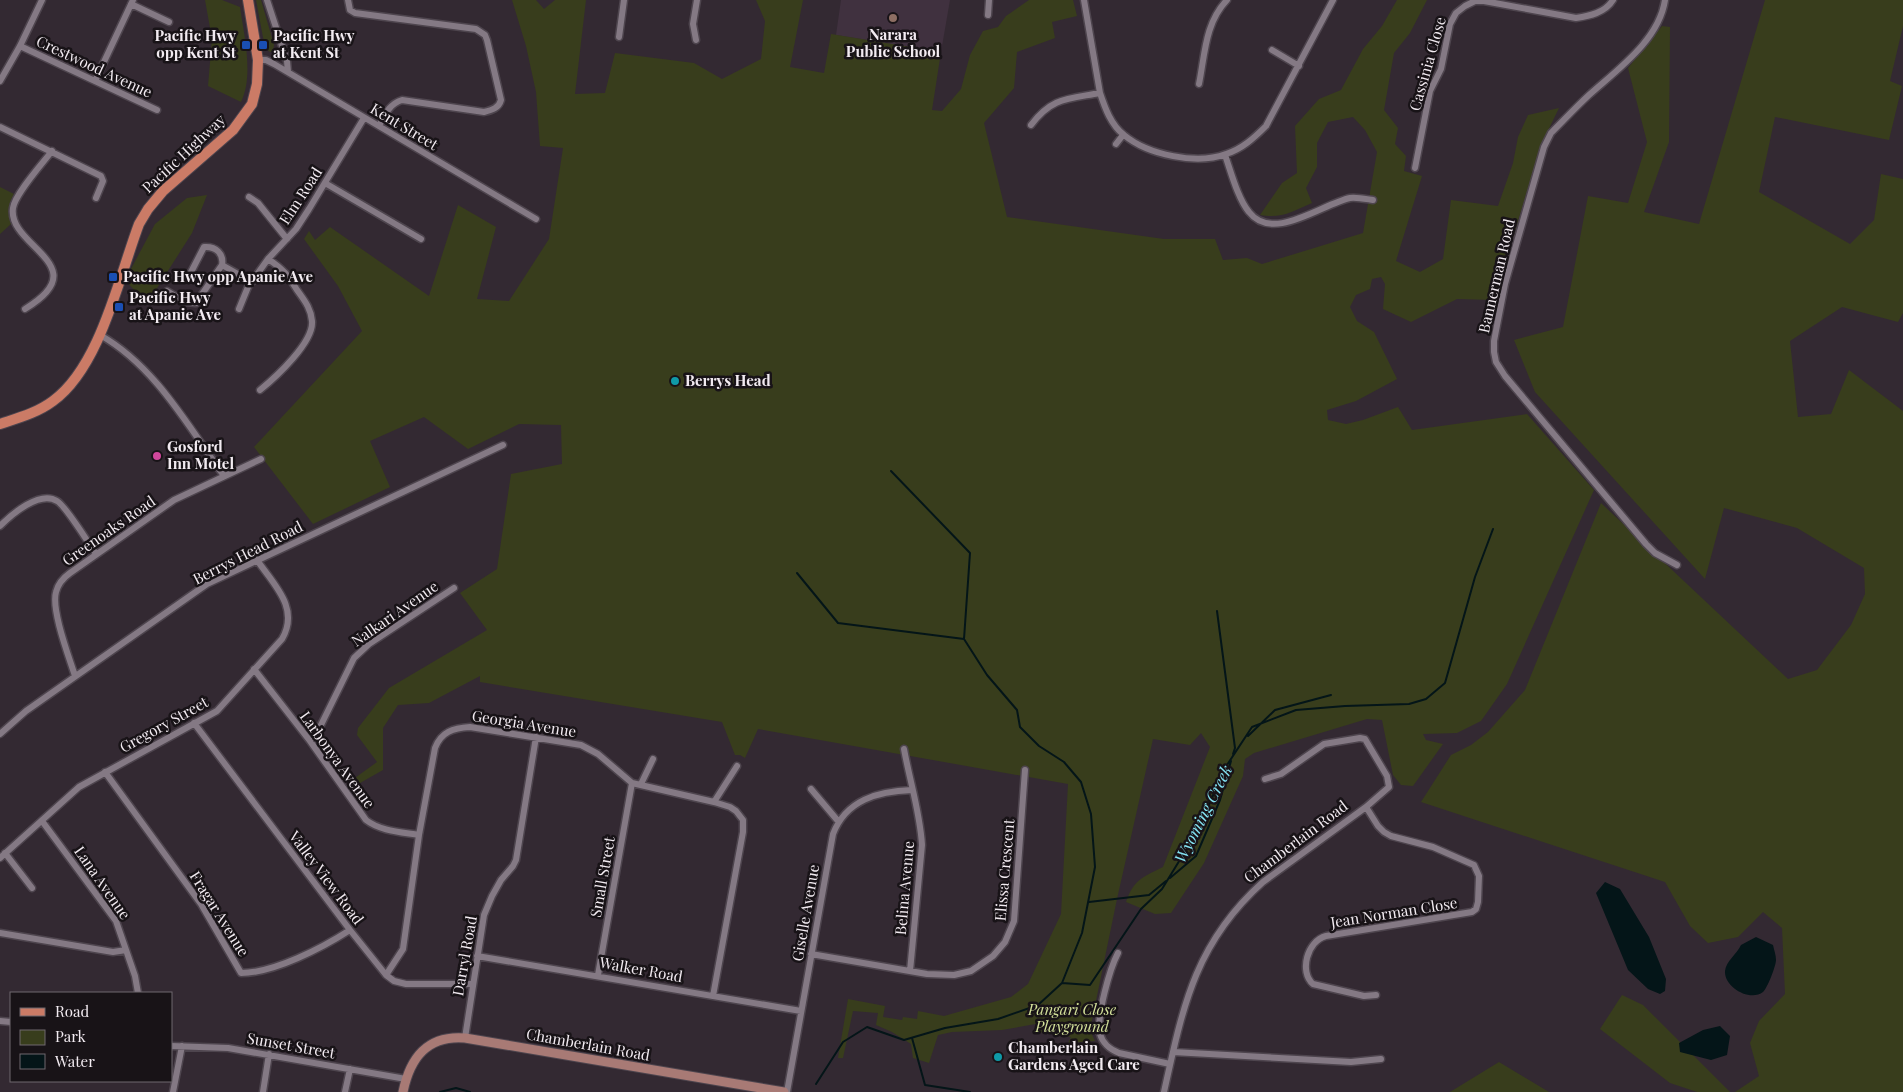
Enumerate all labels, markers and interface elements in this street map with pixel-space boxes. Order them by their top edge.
marker: Narara Public School [887,12,899,24]
street label: Cassinia Close [1404,14,1450,113]
place label: Narara Public School [846,24,941,61]
place label: Pacific Hwy opp Kent St [154,25,237,62]
place label: Pacific Hwy at Kent St [273,25,355,62]
street label: Crestwood Avenue [33,30,156,102]
marker: Pacific Hwy opp Kent St [240,39,252,51]
marker: Pacific Hwy at Kent St [257,39,269,51]
street label: Kent Street [367,98,443,154]
street label: Pacific Highway [137,109,230,197]
street label: Elm Road [274,163,326,228]
street label: Bannerman Road [1473,216,1519,335]
place label: Pacific Hwy opp Apanie Ave [123,266,314,286]
marker: Pacific Hwy opp Apanie Ave [107,271,119,283]
place label: Pacific Hwy at Apanie Ave [129,287,221,324]
marker: Pacific Hwy at Apanie Ave [113,301,125,313]
place label: Berrys Head [685,370,771,390]
marker: Berrys Head [669,375,681,387]
place label: Gosford Inn Motel [167,436,234,473]
marker: Gosford Inn Motel [151,450,163,462]
street label: Greenoaks Road [58,490,159,570]
street label: Berrys Head Road [189,516,306,588]
street label: Nalkari Avenue [347,576,442,650]
street label: Gregory Street [116,691,212,757]
street label: Georgia Avenue [471,705,578,741]
street label: Larbonya Avenue [296,707,380,812]
water label: Wyoming Creek [1169,761,1236,866]
street label: Chamberlain Road [1239,795,1352,887]
street label: Elissa Crescent [990,817,1018,922]
street label: Valley View Road [284,826,369,928]
street label: Small Street [585,834,619,919]
street label: Belina Avenue [890,840,918,936]
street label: Lana Avenue [70,842,135,923]
street label: Giselle Avenue [787,863,823,963]
street label: Fragar Avenue [186,867,254,960]
street label: Jean Norman Close [1328,892,1459,932]
street label: Darryl Road [447,914,481,997]
street label: Walker Road [597,952,685,986]
legend [10,992,172,1082]
park label: Pangari Close Playground [1027,999,1117,1036]
text: Road [55,1001,89,1021]
street label: Chamberlain Road [525,1023,652,1065]
text: Park [55,1026,87,1046]
street label: Sunset Street [246,1027,337,1063]
place label: Chamberlain Gardens Aged Care [1008,1037,1140,1074]
text: Water [54,1051,95,1071]
marker: Chamberlain Gardens Aged Care [992,1051,1004,1063]

